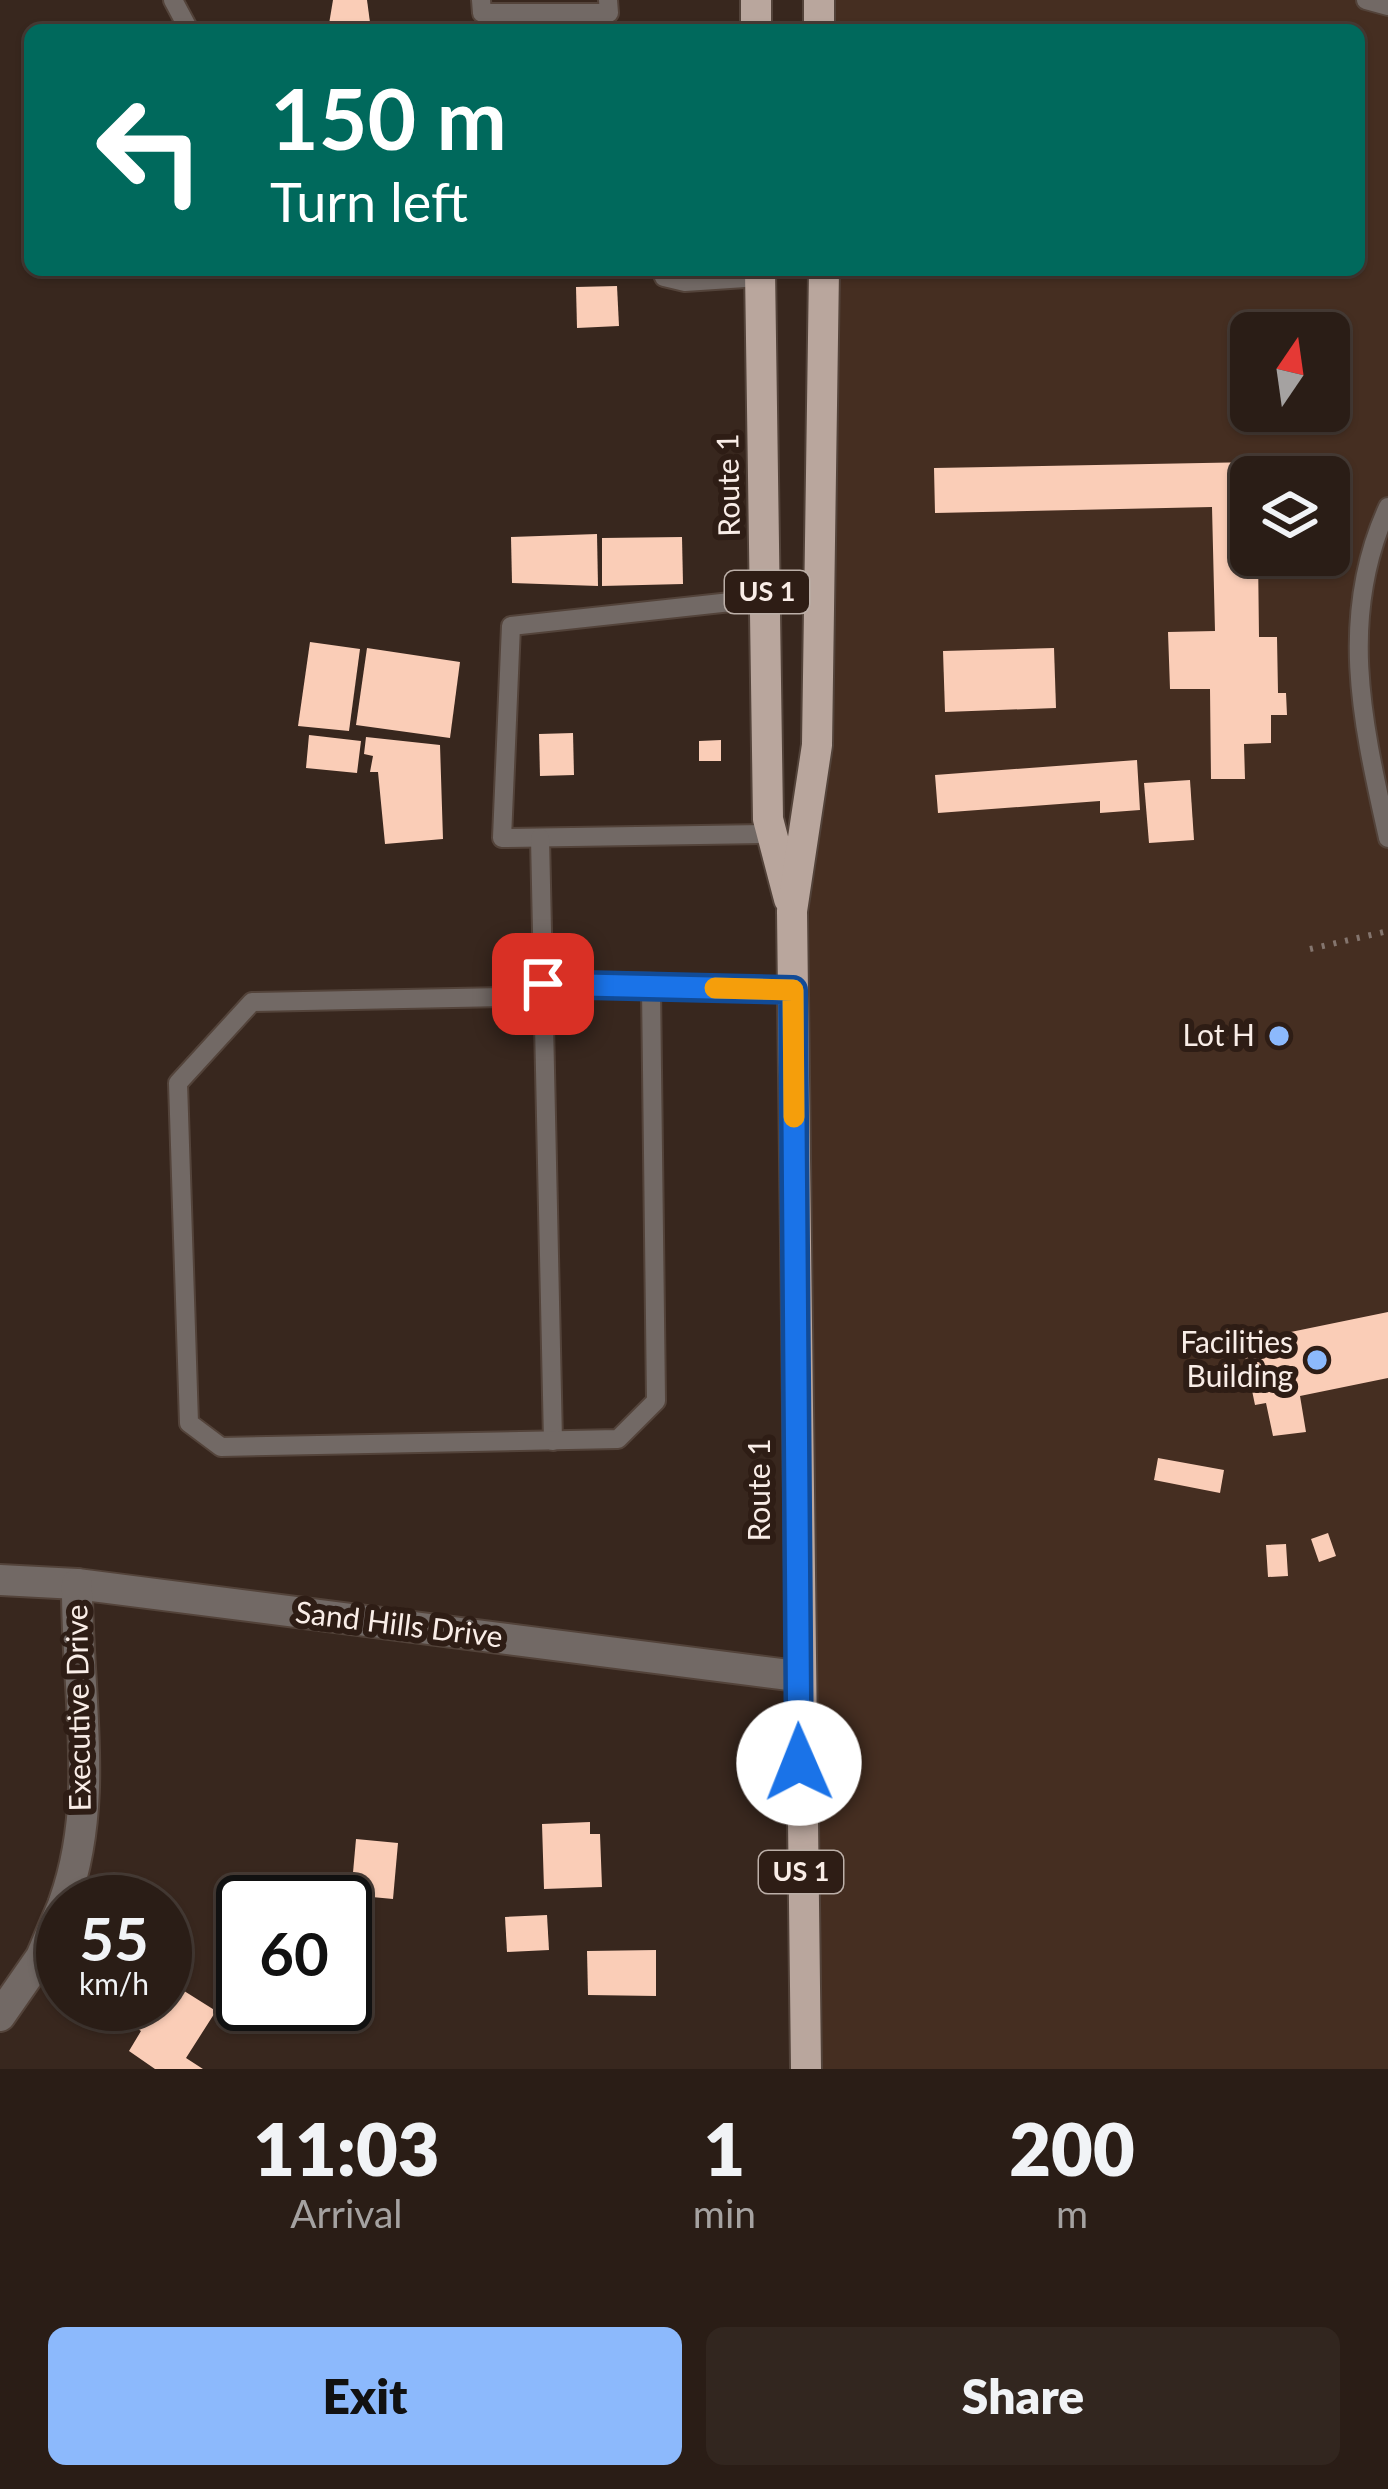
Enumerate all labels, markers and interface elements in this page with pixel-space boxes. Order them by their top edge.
text: 150 m [270,67,507,168]
icon: left [72,72,228,228]
text: Turn left [270,169,468,234]
north arrow [1230,312,1350,432]
map controls [1230,312,1350,576]
street label: Route 1 [708,433,746,537]
button: layers [1230,456,1350,576]
road number: US 1 [725,571,809,613]
pin [492,933,594,1035]
icon: arrive [510,951,576,1017]
place label: Lot H [1183,1016,1255,1052]
marker: Lot H [1266,1023,1292,1049]
place label: Facilities Building [1180,1323,1293,1393]
marker: Facilities Building [1304,1347,1330,1373]
street label: Route 1 [740,1438,776,1542]
street label: Sand Hills Drive [294,1592,505,1654]
street label: Executive Drive [57,1604,97,1812]
position arrow [736,1700,862,1826]
road number: US 1 [759,1851,843,1893]
speed limit sign: 60 [216,1875,372,2031]
text: 55 [79,1902,149,1974]
text: km/h [79,1965,149,2001]
text: 11:03 [253,2105,439,2191]
text: 1 [704,2105,745,2191]
text: 200 [1009,2105,1135,2191]
text: Arrival [290,2190,403,2236]
text: min [693,2190,756,2236]
text: m [1056,2190,1088,2236]
button: Exit [48,2327,682,2465]
button: Share [706,2327,1340,2465]

